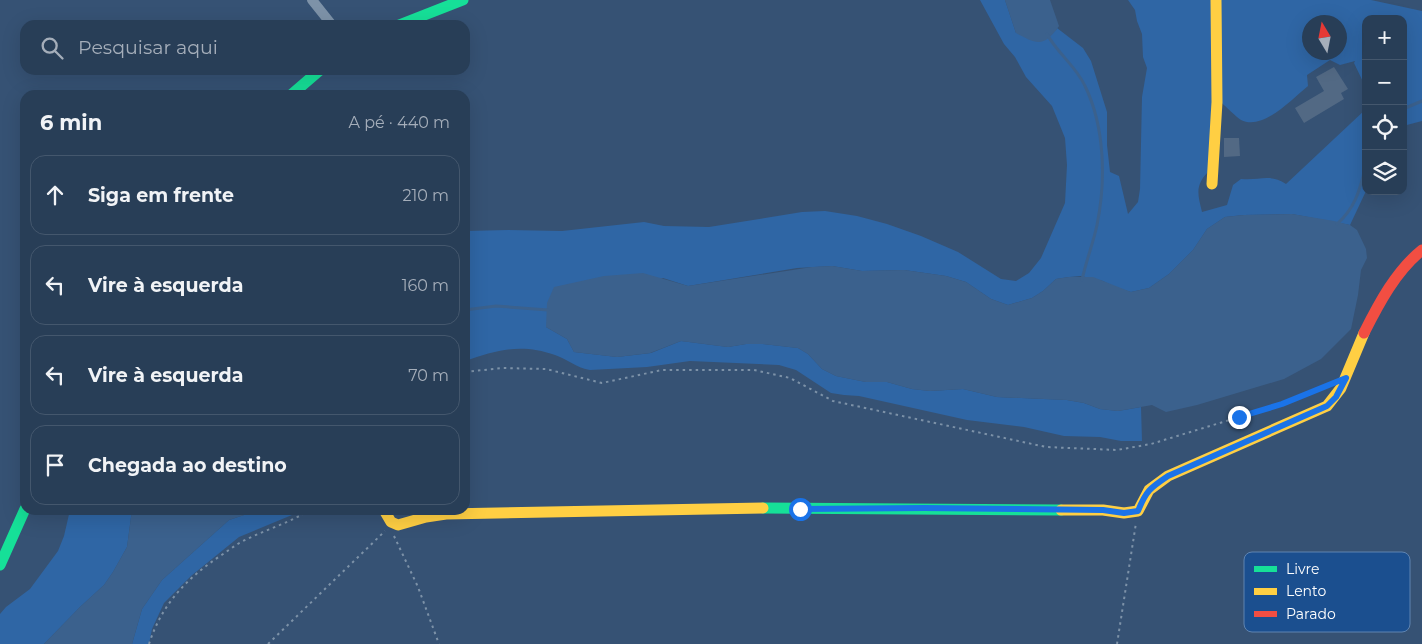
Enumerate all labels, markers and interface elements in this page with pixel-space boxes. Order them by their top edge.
north arrow [1302,15,1347,60]
map controls [1362,15,1407,195]
button: + [1362,15,1407,60]
search box [20,20,470,75]
icon: search [38,34,66,62]
text: Pesquisar aqui [78,36,218,59]
button: − [1362,60,1407,105]
button: locate [1362,105,1407,150]
text: 6 min [40,110,102,135]
text: A pé · 440 m [348,113,450,132]
button: layers [1362,150,1407,195]
icon: ahead [41,181,69,209]
text: Siga em frente [88,184,234,207]
text: 210 m [402,186,449,205]
icon: left [41,271,69,299]
text: Vire à esquerda [88,274,243,297]
text: 160 m [402,276,449,295]
icon: left [41,361,69,389]
text: Vire à esquerda [88,364,243,387]
text: 70 m [408,366,449,385]
route end [1228,406,1251,429]
icon: arrive [41,451,69,479]
text: Chegada ao destino [88,454,287,477]
route start [789,498,812,521]
legend [1244,552,1410,632]
text: Livre [1286,560,1320,578]
text: Lento [1286,582,1326,600]
text: Parado [1286,605,1336,623]

